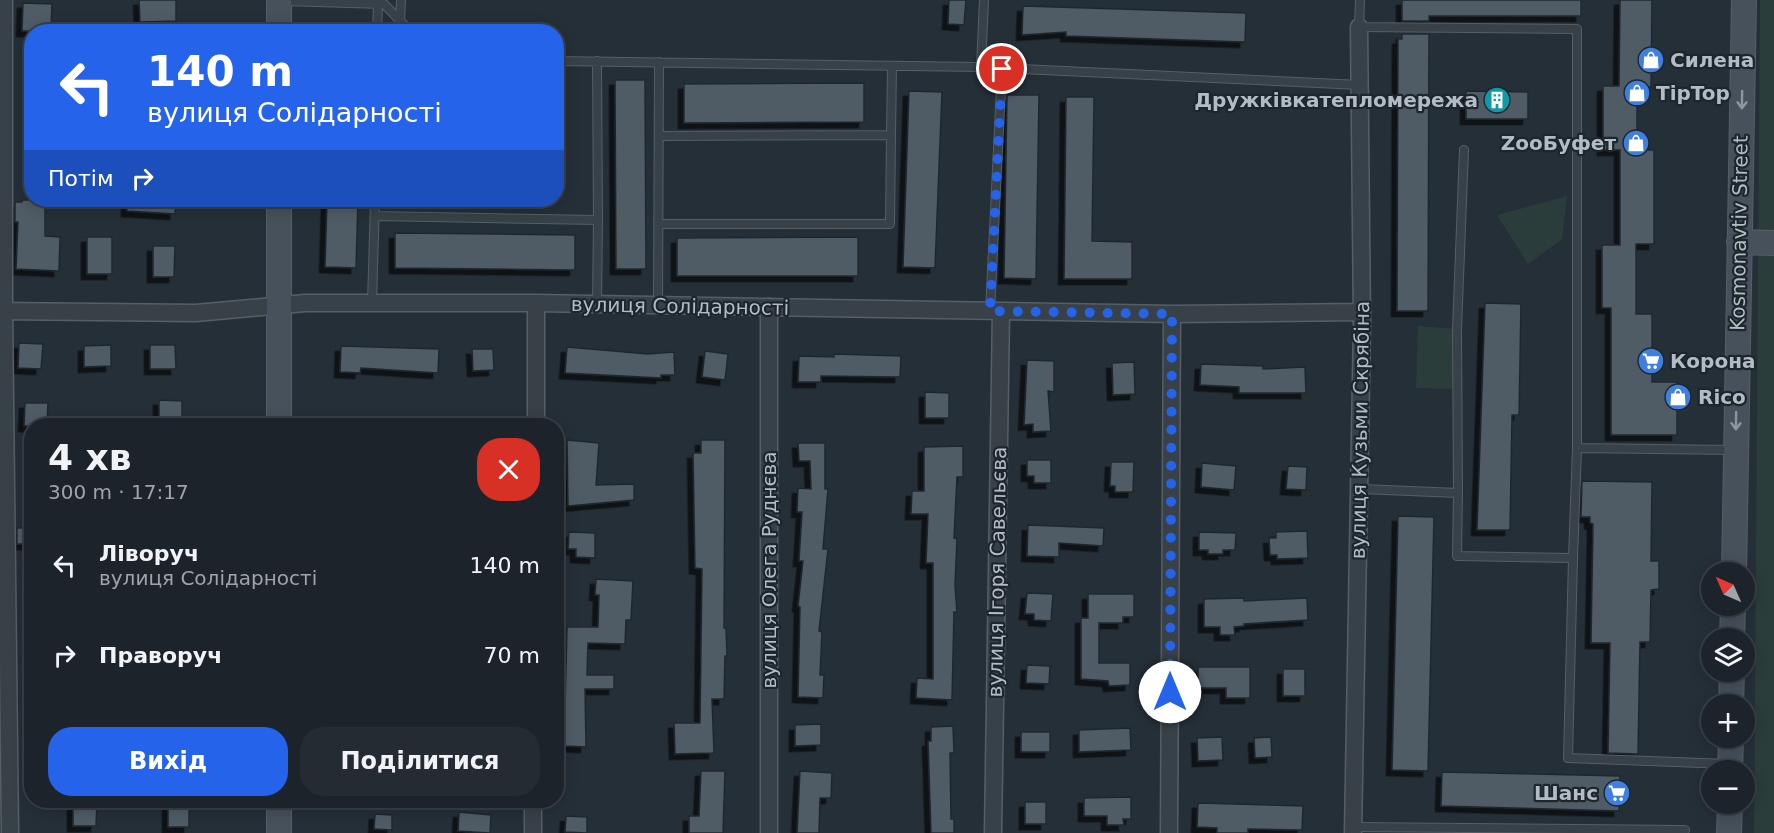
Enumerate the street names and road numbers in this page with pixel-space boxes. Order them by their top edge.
street label: Kosmonavtiv Street [1725,135,1753,331]
street label: вулиця Солідарності [571,292,789,320]
street label: вулиця Кузьми Скрябіна [1346,301,1374,559]
street label: вулиця Ігоря Савельєва [983,446,1011,698]
street label: вулиця Олега Руднєва [757,451,781,689]

